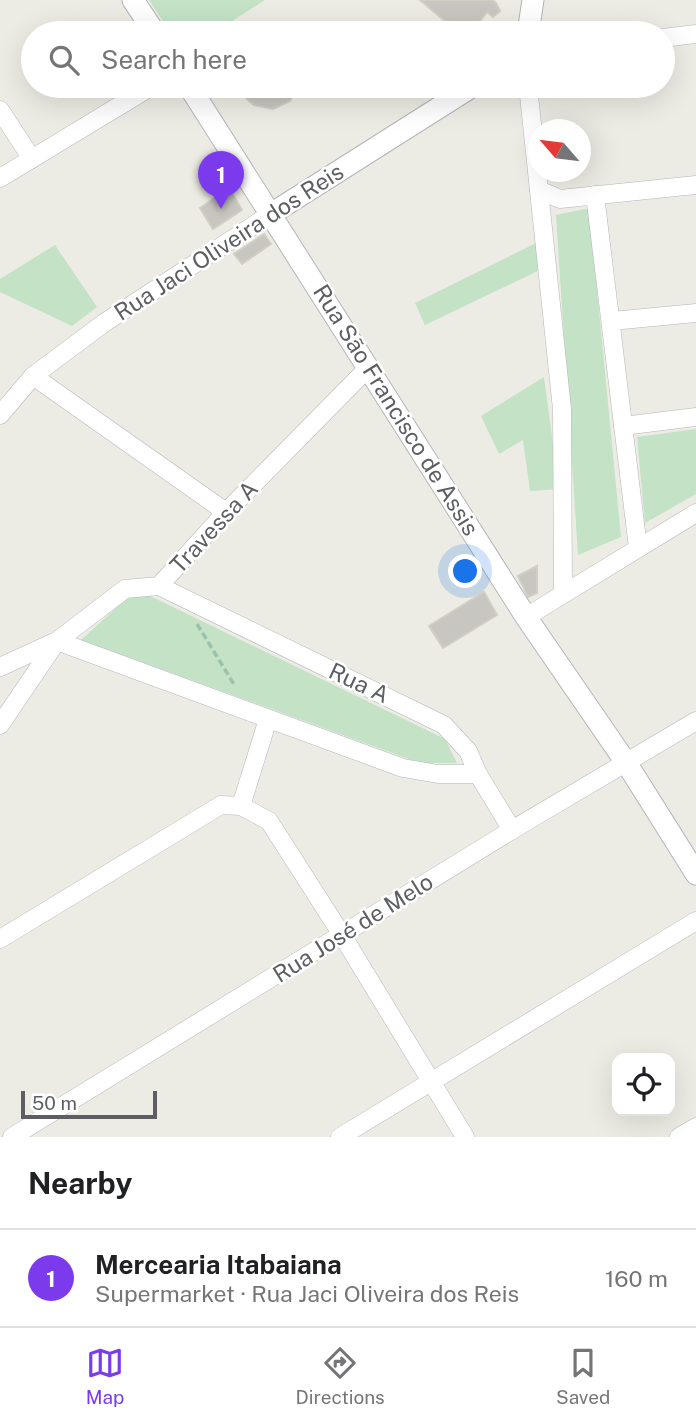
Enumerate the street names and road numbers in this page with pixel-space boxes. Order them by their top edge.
street label: Rua Jaci Oliveira dos Reis [109,157,348,326]
street label: Rua São Francisco de Assis [308,279,485,540]
street label: Travessa A [164,475,263,578]
street label: Rua A [325,657,394,708]
street label: Rua José de Melo [268,867,438,988]

